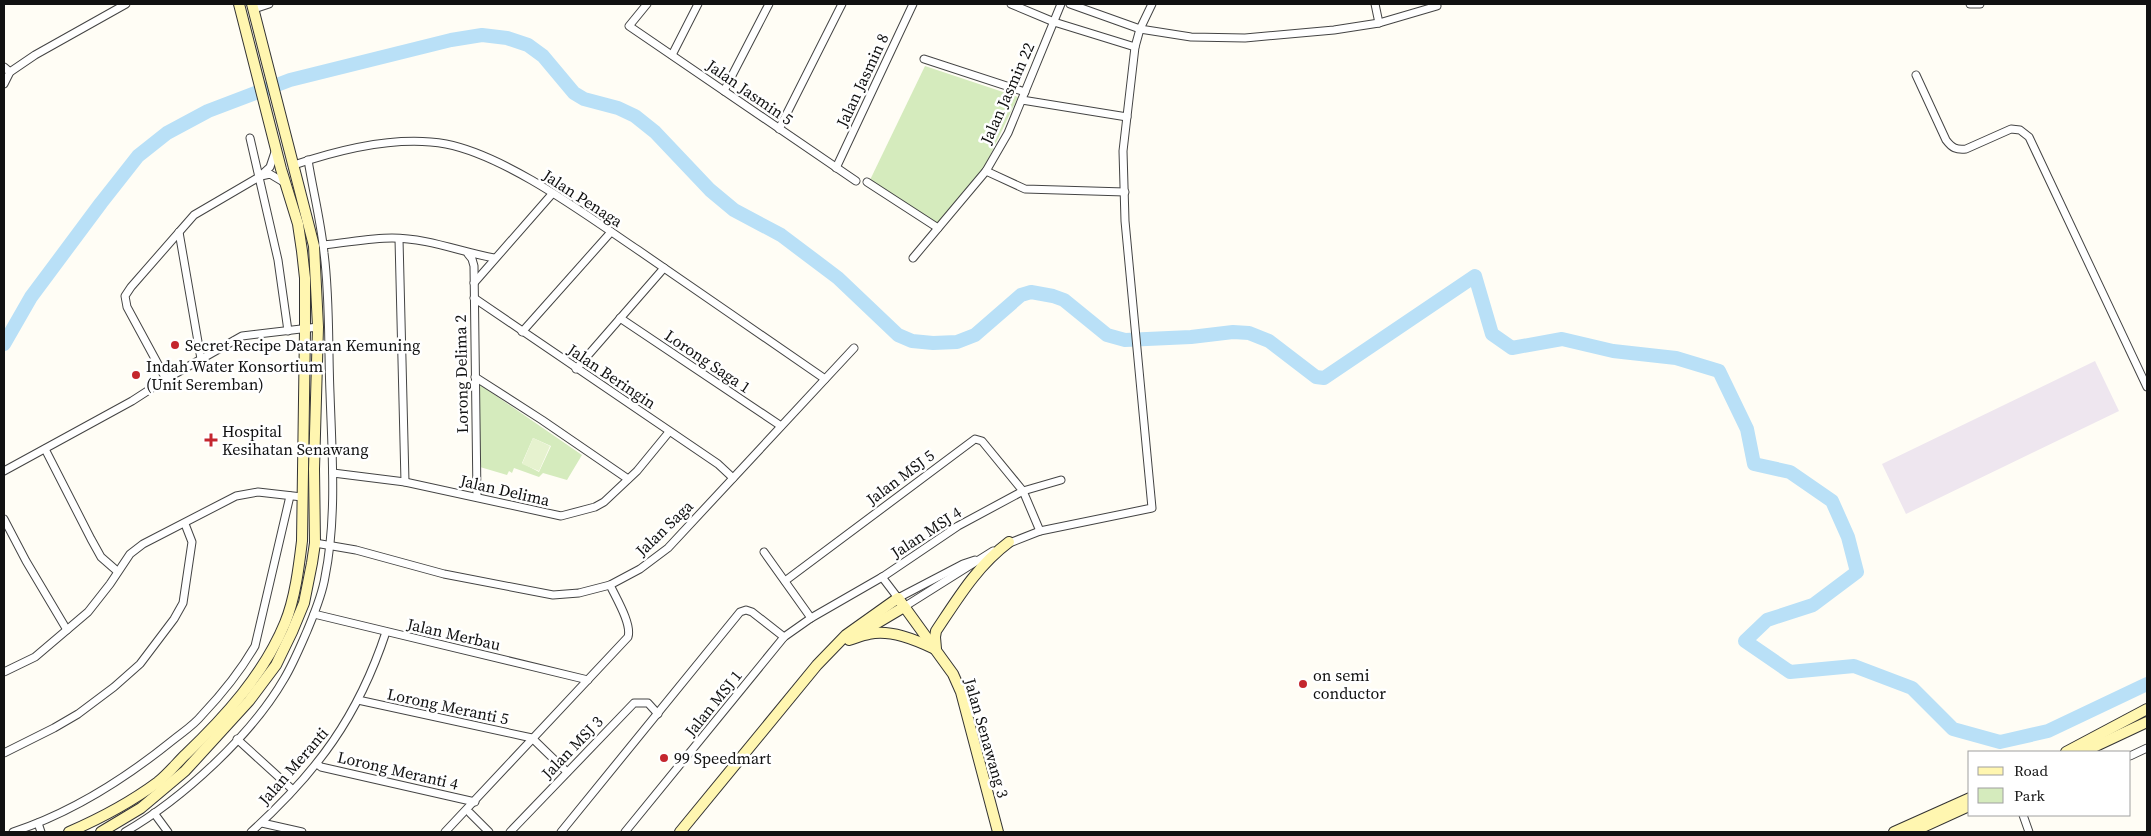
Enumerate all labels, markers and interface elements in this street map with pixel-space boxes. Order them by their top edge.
street label: Jalan Jasmin 8 [830,30,893,131]
street label: Jalan Jasmin 22 [974,39,1039,148]
street label: Jalan Jasmin 5 [701,53,798,130]
street label: Jalan Penaga [538,163,628,232]
street label: Lorong Delima 2 [449,315,473,433]
street label: Lorong Saga 1 [661,324,755,398]
place label: Secret Recipe Dataran Kemuning [185,334,420,356]
street label: Jalan Beringin [563,338,661,414]
marker: Secret Recipe Dataran Kemuning [169,339,181,351]
place label: Indah Water Konsortium (Unit Seremban) [146,355,323,395]
marker: Indah Water Konsortium (Unit Seremban) [130,369,142,381]
place label: Hospital Kesihatan Senawang [222,420,369,460]
marker: Hospital Kesihatan Senawang [204,433,218,447]
street label: Jalan MSJ 5 [861,444,939,510]
street label: Jalan Delima [457,469,553,511]
street label: Jalan Saga [630,494,698,562]
street label: Jalan MSJ 4 [886,501,966,564]
street label: Jalan Merbau [404,612,503,655]
place label: on semi conductor [1313,664,1386,704]
street label: Jalan MSJ 1 [679,665,747,742]
street label: Jalan Senawang 3 [959,675,1015,800]
marker: on semi conductor [1297,678,1309,690]
street label: Lorong Meranti 5 [385,682,511,730]
street label: Jalan MSJ 3 [536,711,608,784]
street label: Jalan Meranti [252,722,333,810]
street label: Lorong Meranti 4 [335,745,461,795]
place label: 99 Speedmart [674,747,772,769]
legend [1968,751,2131,816]
marker: 99 Speedmart [658,752,670,764]
text: Road [2014,760,2048,781]
text: Park [2014,785,2046,806]

